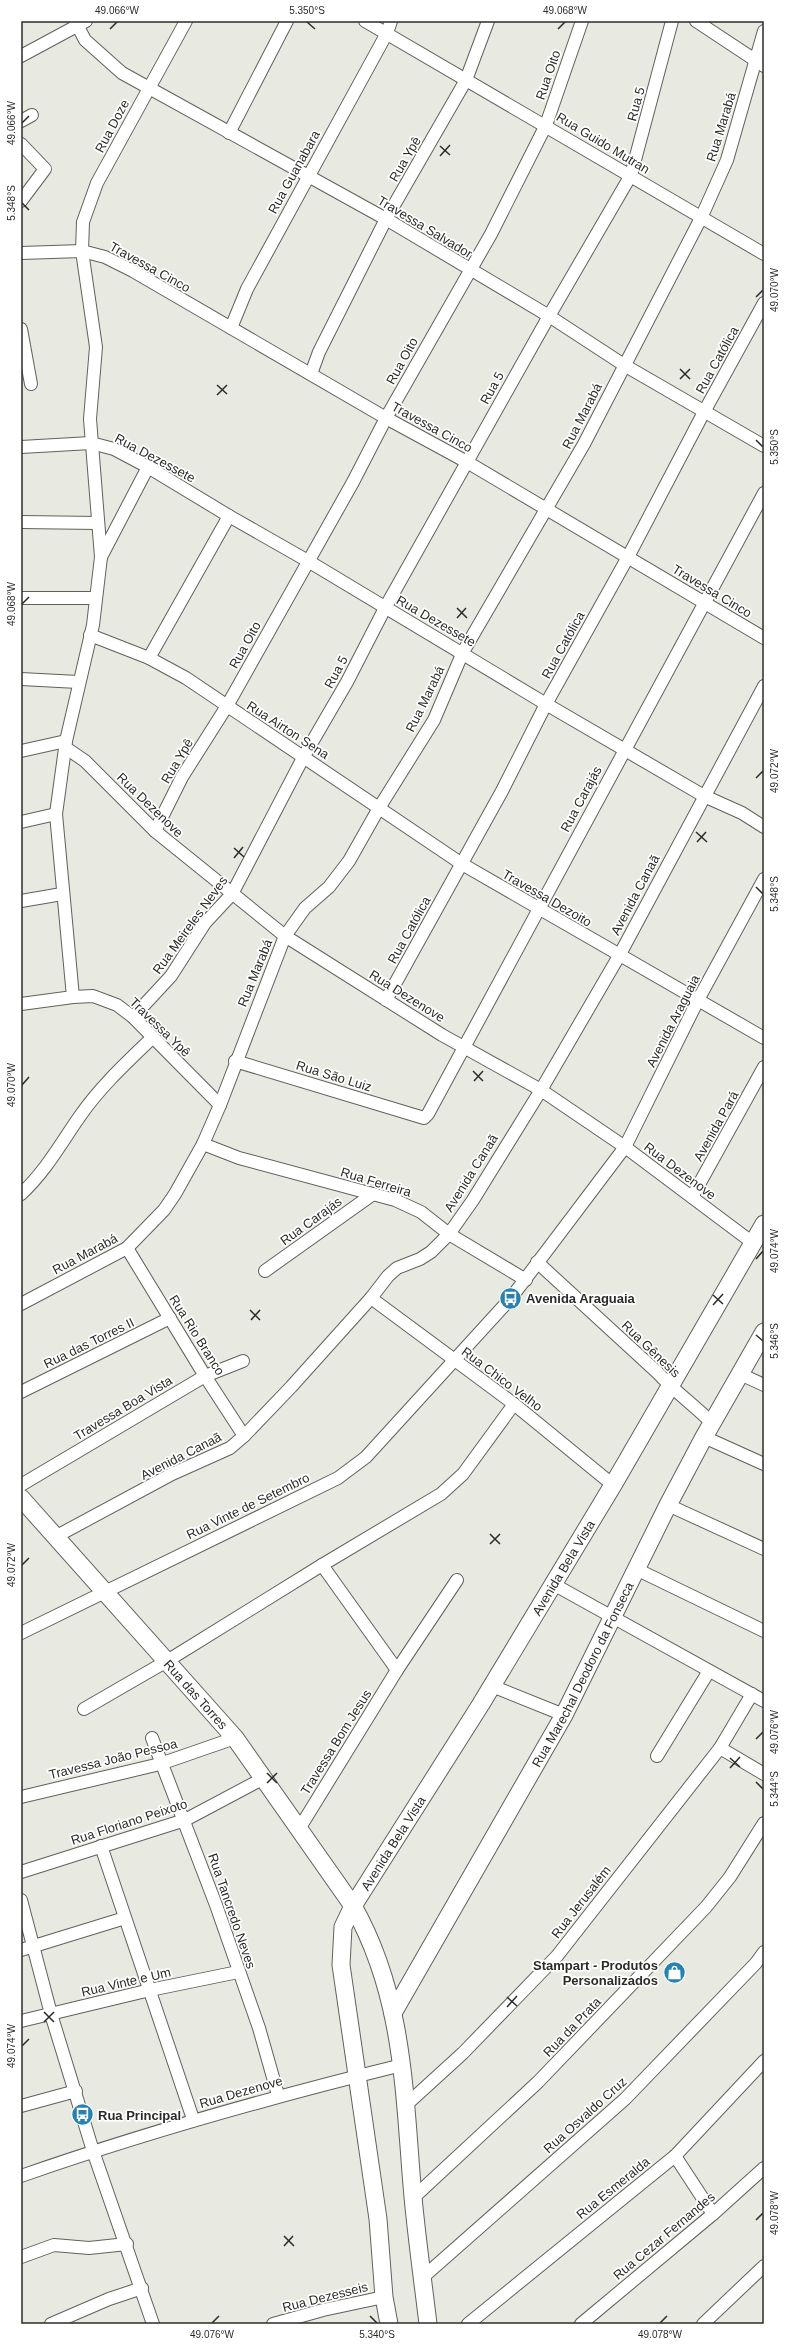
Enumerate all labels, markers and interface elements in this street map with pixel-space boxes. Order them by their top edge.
text: 49.066°W [95,5,140,16]
text: 5.350°S [289,5,325,16]
text: 49.068°W [543,5,588,16]
street label: Rua Oito [533,48,563,102]
street label: Rua 5 [624,85,648,123]
street label: Rua Marabá [703,90,739,163]
street label: Rua Doze [92,97,132,155]
text: 49.066°W [6,100,17,145]
street label: Rua Guido Mutran [554,109,652,177]
street label: Rua Guanabara [265,127,323,216]
street label: Rua Ypê [386,134,424,184]
text: 5.348°S [6,185,17,221]
street label: Travessa Salvador [375,193,476,262]
street label: Travessa Cinco [107,239,193,295]
text: 49.070°W [769,267,780,312]
street label: Rua Católica [692,323,742,396]
street label: Rua Oito [383,335,421,387]
street label: Rua 5 [477,369,507,407]
street label: Rua Marabá [559,380,605,451]
street label: Travessa Cinco [389,399,475,455]
text: 5.350°S [769,429,780,465]
street label: Rua Dezessete [112,431,198,485]
street label: Travessa Cinco [670,561,754,621]
text: 49.068°W [6,581,17,626]
street label: Rua Dezessete [394,592,478,650]
street label: Rua Católica [538,608,588,681]
street label: Rua Oito [226,619,264,671]
street label: Rua 5 [321,653,351,691]
street label: Rua Marabá [403,663,448,734]
street label: Rua Airton Sena [244,698,332,762]
street label: Rua Ypê [158,736,196,786]
text: 49.072°W [769,748,780,793]
street label: Rua Carajás [557,763,605,834]
street label: Rua Dezenove [114,770,186,840]
street label: Avenida Canaã [608,852,663,938]
street label: Travessa Dezoito [500,866,594,930]
street label: Rua Meireles Neves [150,873,231,977]
text: 5.348°S [769,876,780,912]
street label: Rua Católica [384,893,434,966]
street label: Rua Marabá [235,936,276,1009]
street label: Rua Dezenove [367,967,447,1025]
street label: Avenida Araguaia [643,972,703,1070]
street label: Travessa Ypê [127,994,193,1060]
street label: Rua São Luiz [294,1057,374,1095]
text: 49.070°W [6,1062,17,1107]
street label: Avenida Pará [691,1088,742,1164]
street label: Avenida Canaã [441,1131,501,1215]
street label: Rua Dezenove [641,1139,719,1203]
street label: Rua Ferreira [339,1164,414,1200]
street label: Rua Carajás [277,1193,345,1248]
text: 49.074°W [769,1228,780,1273]
street label: Rua Marabá [50,1230,121,1277]
bus stop icon: Avenida Araguaia [498,1285,524,1311]
place label: Avenida Araguaia [526,1291,636,1306]
street label: Rua Rio Branco [166,1292,228,1378]
street label: Rua das Torres II [41,1315,137,1371]
street label: Rua Gênesis [619,1318,684,1381]
text: 5.346°S [769,1323,780,1359]
street label: Rua Chico Velho [459,1344,545,1414]
street label: Travessa Boa Vista [71,1372,176,1443]
street label: Avenida Canaã [138,1429,225,1483]
street label: Rua Vinte de Setembro [184,1470,312,1542]
street label: Avenida Bela Vista [529,1517,598,1618]
text: 49.072°W [6,1542,17,1587]
street label: Rua Marechal Deodoro da Fonseca [528,1579,637,1770]
street label: Rua das Torres [161,1656,231,1733]
street label: Travessa Bom Jesus [298,1686,375,1797]
text: 49.076°W [769,1709,780,1754]
street label: Travessa João Pessoa [47,1736,179,1782]
text: 5.344°S [769,1771,780,1807]
street label: Avenida Bela Vista [357,1793,429,1893]
street label: Rua Floriano Peixoto [69,1796,189,1848]
street label: Rua Tancredo Neves [205,1851,259,1971]
street label: Rua Jerusalém [548,1863,614,1941]
place label: Stampart - Produtos Personalizados [533,1958,658,1988]
shop icon: Stampart - Produtos Personalizados [661,1959,687,1985]
street label: Rua Vinte e Um [80,1964,172,2000]
street label: Rua da Prata [540,1994,605,2060]
text: 49.074°W [6,2023,17,2068]
street label: Rua Dezenove [198,2073,284,2111]
street label: Rua Osvaldo Cruz [541,2074,629,2156]
bus stop icon: Rua Principal [70,2102,96,2128]
place label: Rua Principal [98,2108,181,2123]
street label: Rua Esmeralda [573,2153,653,2222]
street label: Rua Cezar Fernandes [610,2189,718,2283]
text: 49.078°W [769,2190,780,2235]
street label: Rua Dezesseis [281,2279,370,2315]
text: 49.076°W [190,2329,235,2340]
text: 5.340°S [359,2329,395,2340]
text: 49.078°W [638,2329,683,2340]

